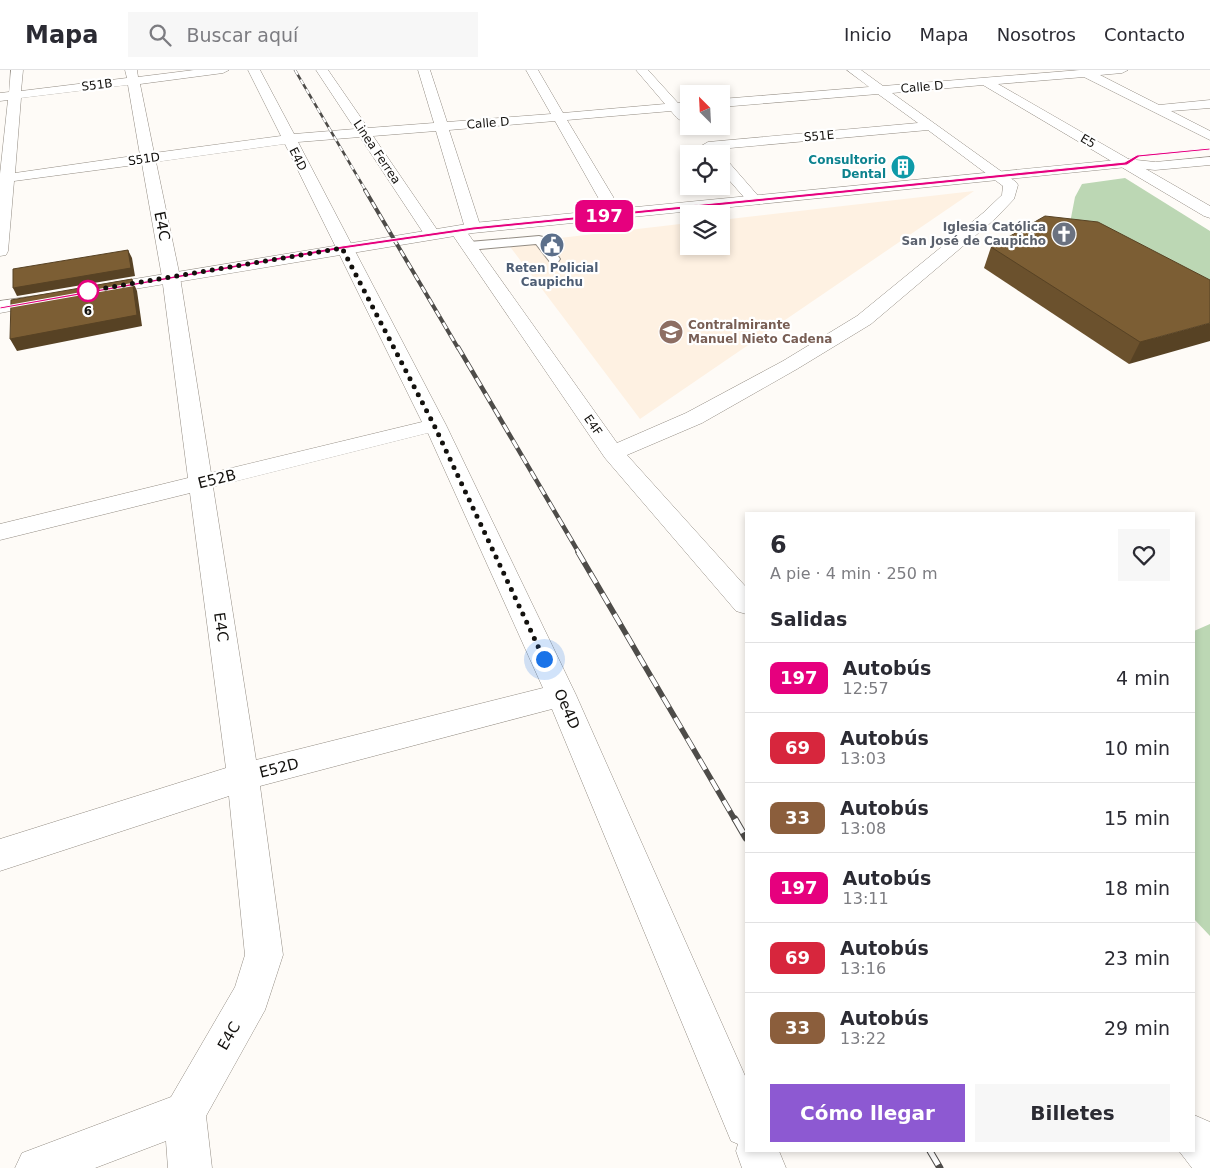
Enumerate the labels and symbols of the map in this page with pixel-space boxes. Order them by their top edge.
street label: S51B [81,76,113,94]
street label: Calle D [900,78,944,96]
north arrow [680,85,730,135]
street label: Calle D [466,114,510,132]
street label: Linea Ferrea [351,117,403,187]
street label: S51E [803,128,835,144]
street label: E5 [1078,131,1098,151]
street label: E4D [286,145,310,173]
street label: S51D [127,150,161,168]
place label: Consultorio Dental [808,153,886,181]
building icon: Consultorio Dental [890,154,916,180]
line badge: 197 [575,200,633,232]
street label: E4C [150,210,174,242]
place label: Iglesia Católica San José de Caupicho [901,220,1046,248]
church icon: Iglesia Católica San José de Caupicho [1051,221,1077,247]
public building icon: Reten Policial Caupichu [539,232,565,258]
place label: Reten Policial Caupichu [506,261,598,289]
marker: 6 [77,280,99,302]
place label: 6 [84,304,92,318]
place label: Contralmirante Manuel Nieto Cadena [688,318,832,346]
school or university icon: Contralmirante Manuel Nieto Cadena [658,319,684,345]
street label: E4F [581,412,605,438]
street label: E52B [196,466,238,492]
street label: E4C [210,611,232,643]
your location [532,647,557,672]
street label: Oe4D [550,686,584,732]
street label: E52D [257,754,301,782]
street label: E4C [214,1019,244,1053]

